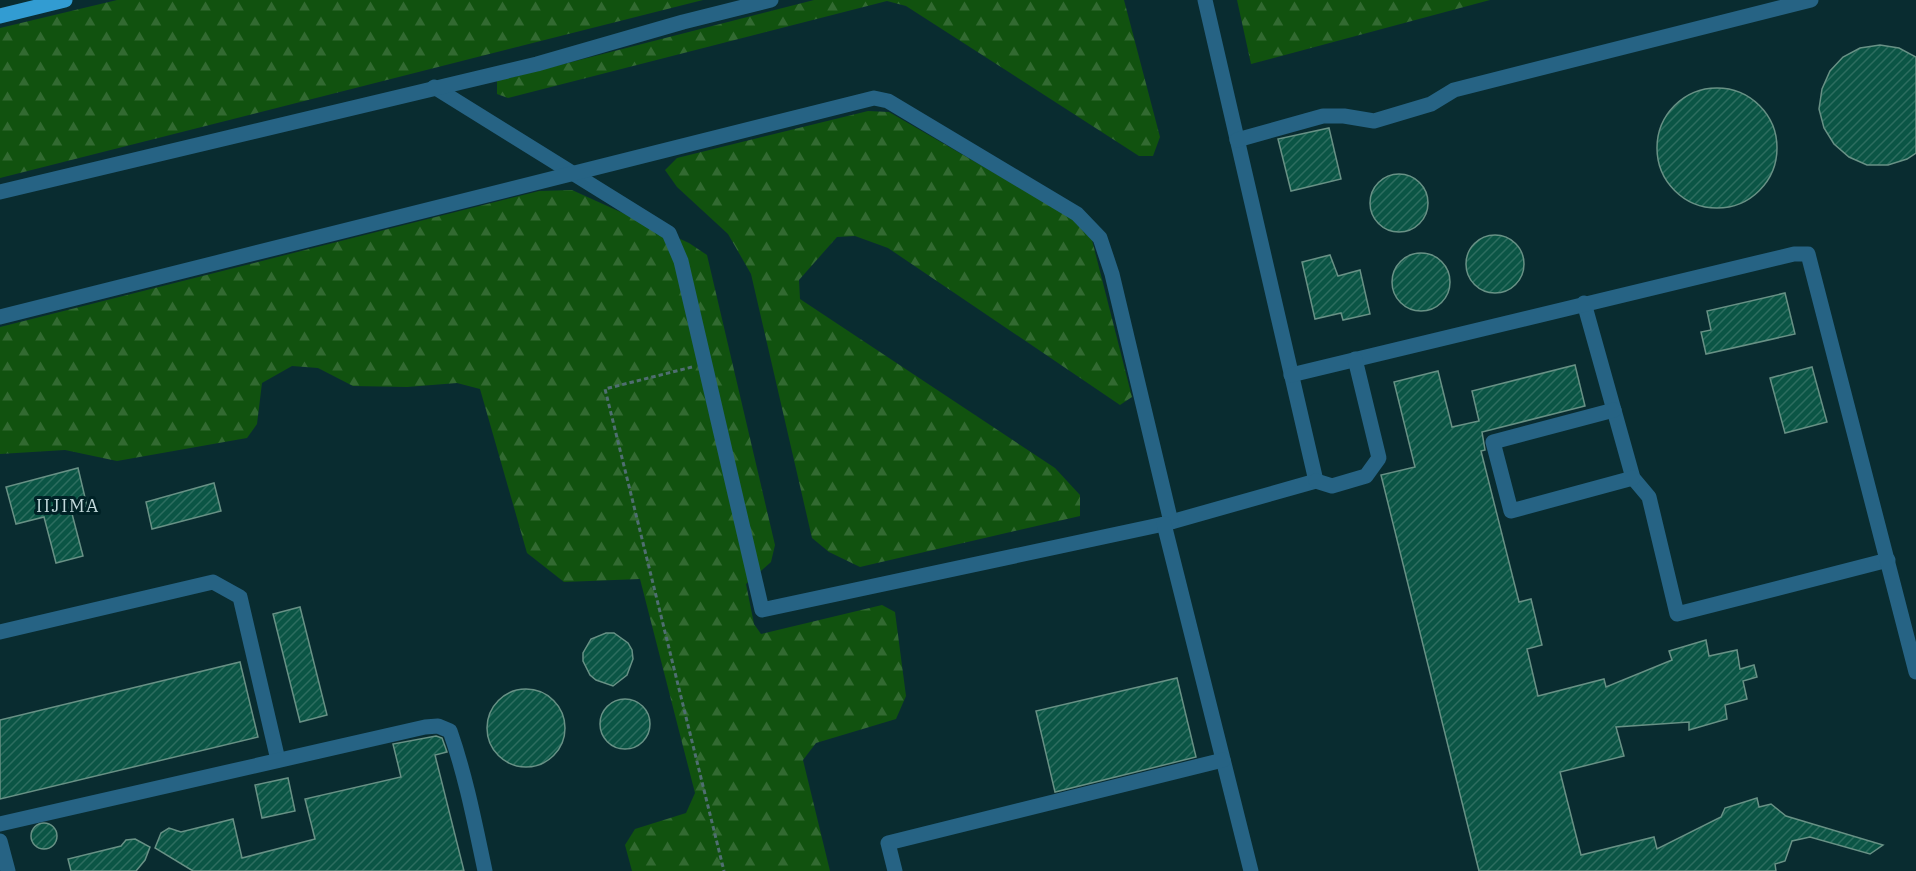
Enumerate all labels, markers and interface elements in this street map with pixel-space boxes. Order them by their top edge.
district label: IIJIMA [36,494,100,517]

